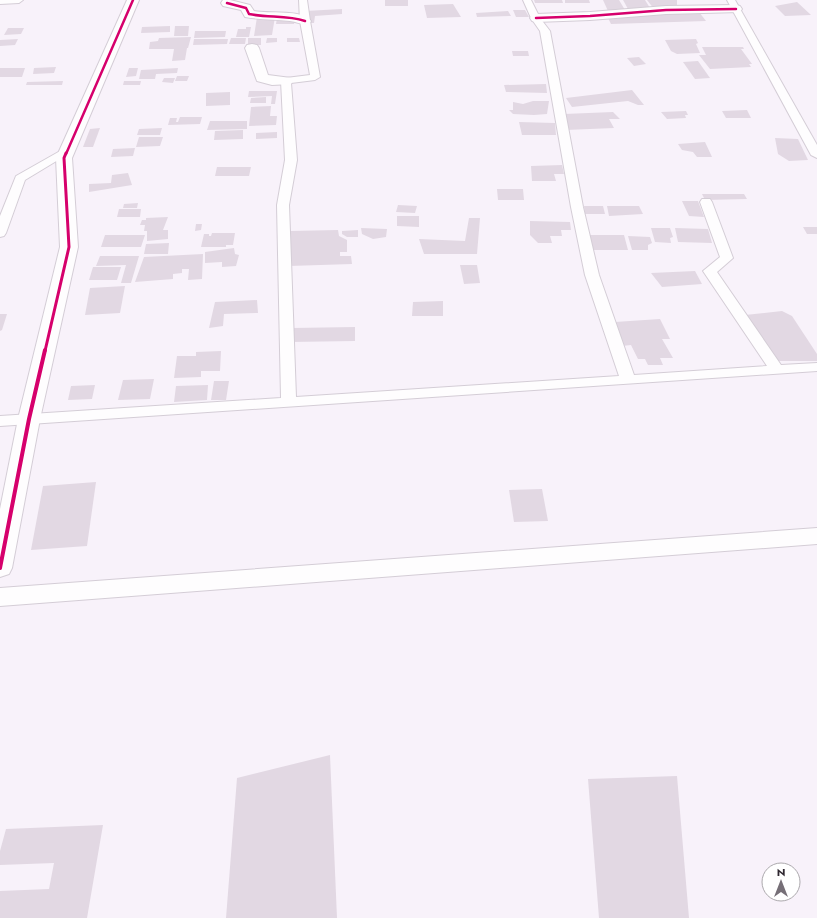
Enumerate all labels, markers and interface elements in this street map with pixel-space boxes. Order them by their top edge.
north arrow [761,862,801,902]
text: N [777,864,785,880]

